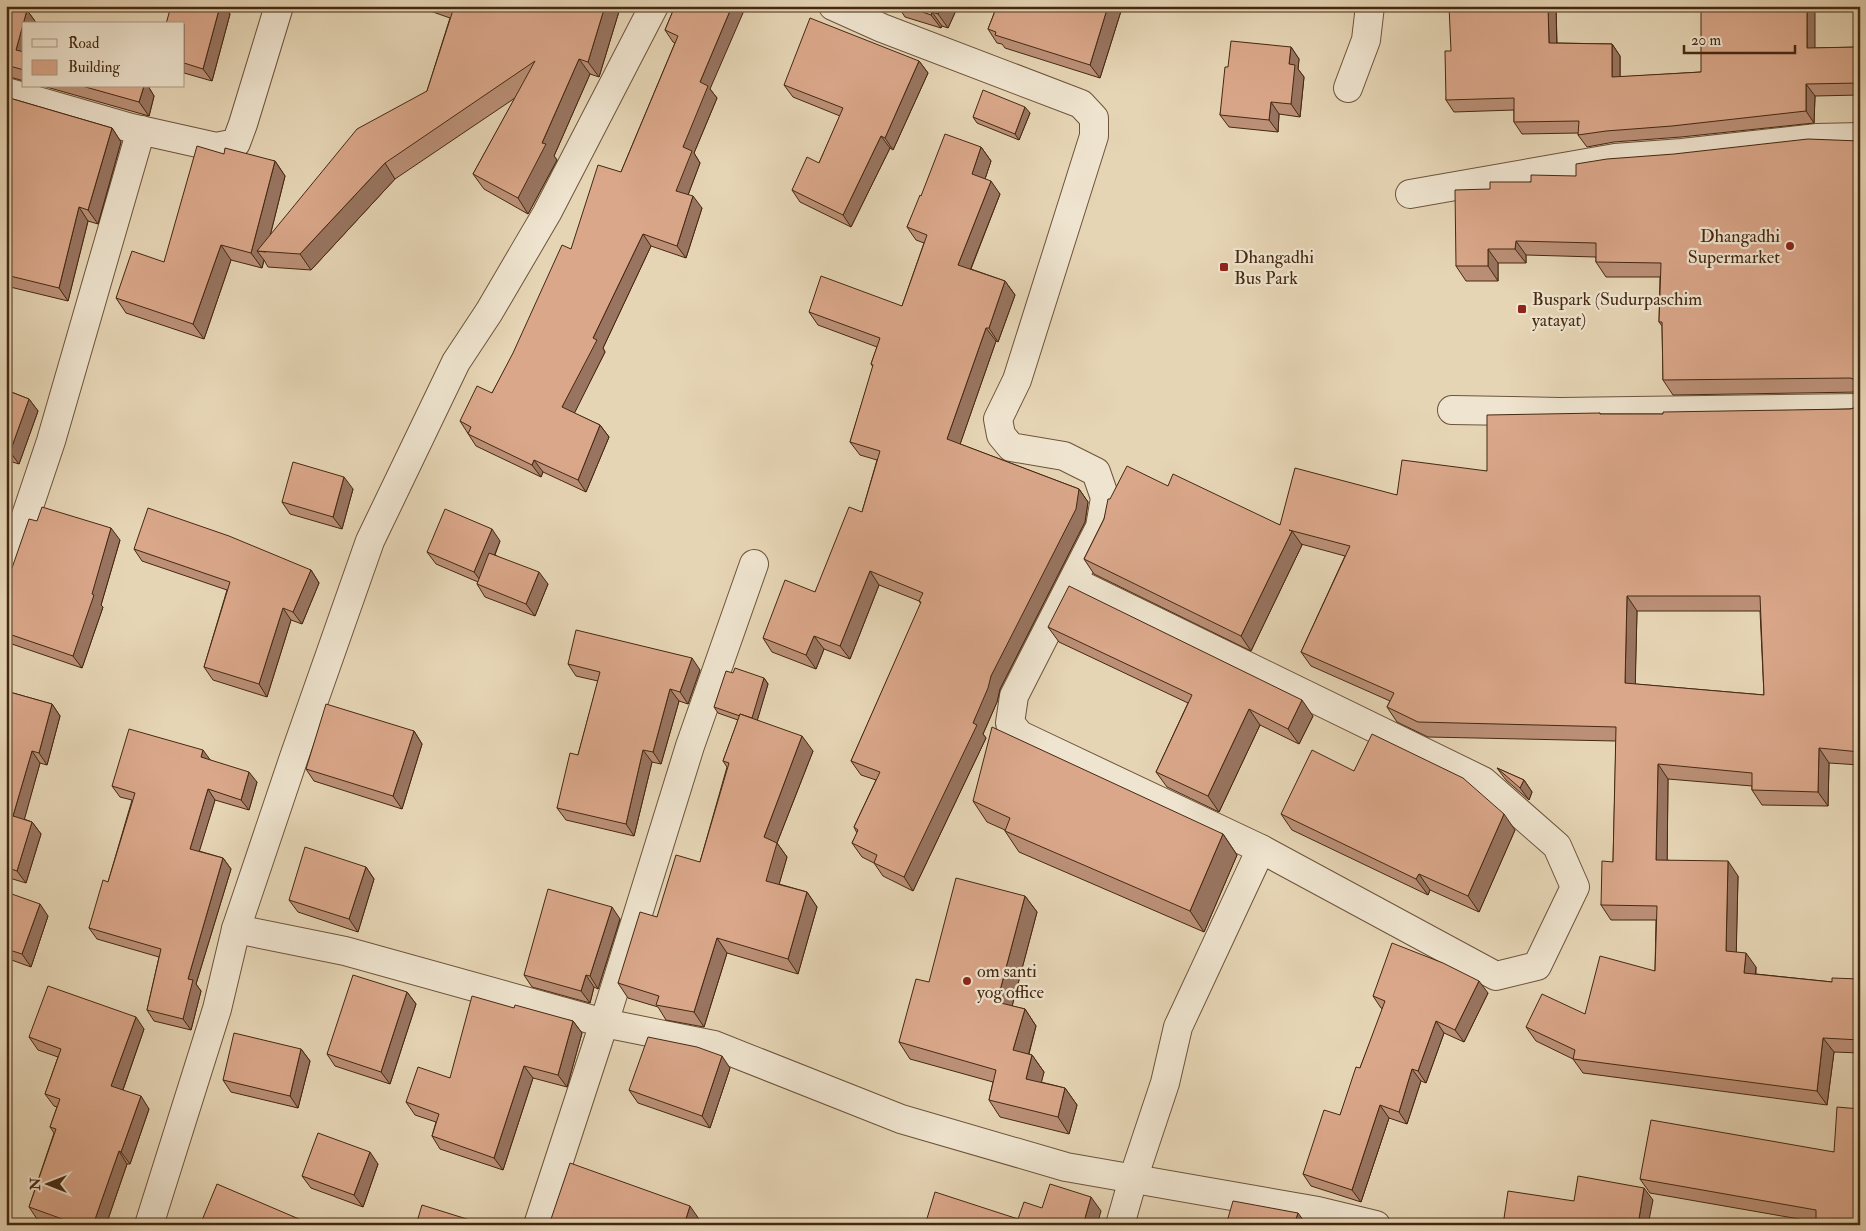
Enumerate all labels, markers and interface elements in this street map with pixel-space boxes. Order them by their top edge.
legend [22,22,185,88]
scale bar [1684,22,1795,54]
text: 20 m [1691,31,1721,50]
text: Road [68,34,100,53]
text: Building [68,58,120,77]
place label: Dhangadhi Supermarket [1688,225,1780,269]
marker: Dhangadhi Supermarket [1784,240,1796,252]
place label: Dhangadhi Bus Park [1234,246,1314,290]
marker: Dhangadhi Bus Park [1218,261,1230,273]
place label: Buspark (Sudurpaschim yatayat) [1532,288,1702,332]
marker: Buspark (Sudurpaschim yatayat) [1516,303,1528,315]
place label: om santi yog office [977,960,1045,1004]
marker: om santi yog office [961,975,973,987]
north arrow [22,1158,72,1208]
text: N [27,1177,44,1191]

